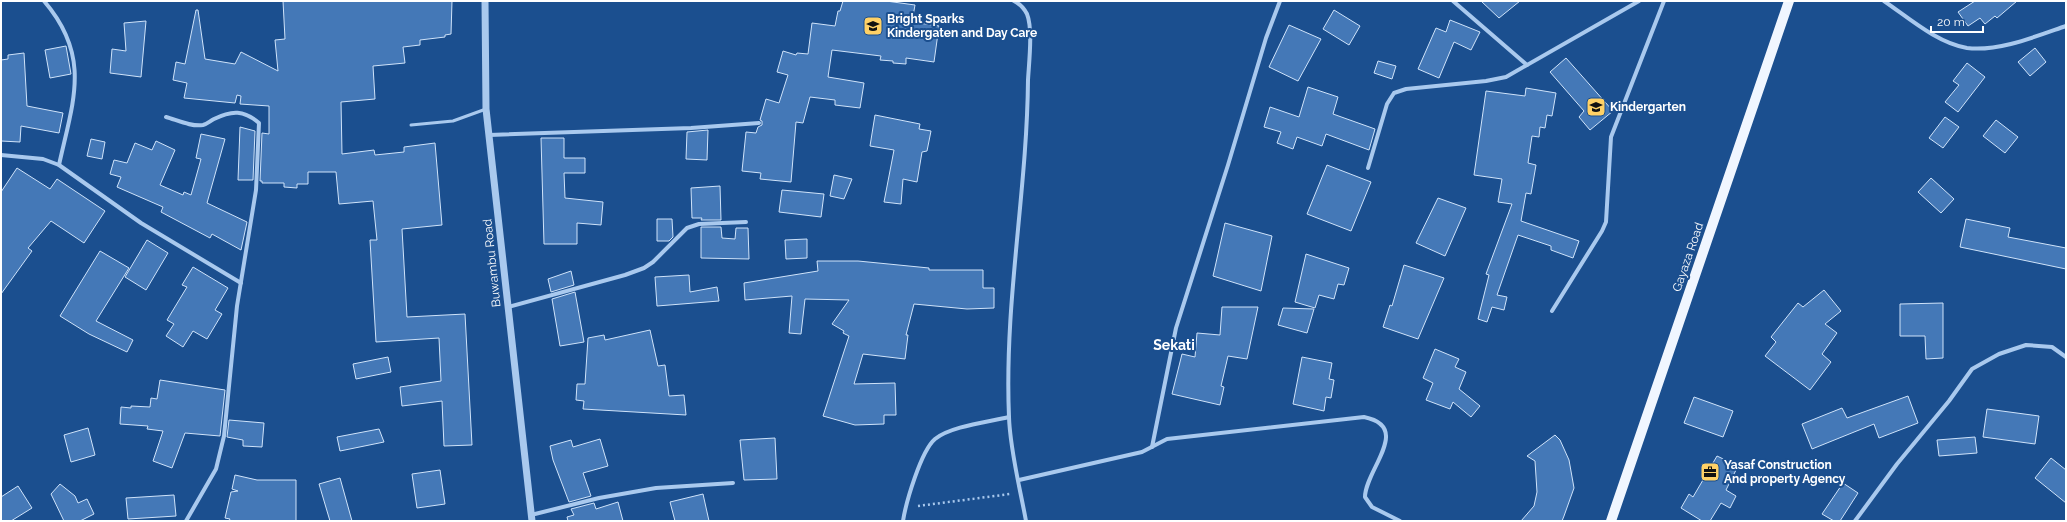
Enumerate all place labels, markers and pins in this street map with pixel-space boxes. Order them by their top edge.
place label: Bright Sparks Kindergaten and Day Care [887,12,1037,40]
school or university icon: Bright Sparks Kindergaten and Day Care [862,15,884,37]
school or university icon: Kindergarten [1585,96,1607,118]
place label: Kindergarten [1610,100,1686,114]
place label: Yasaf Construction And property Agency [1724,458,1846,486]
office icon: Yasaf Construction And property Agency [1699,461,1721,483]

